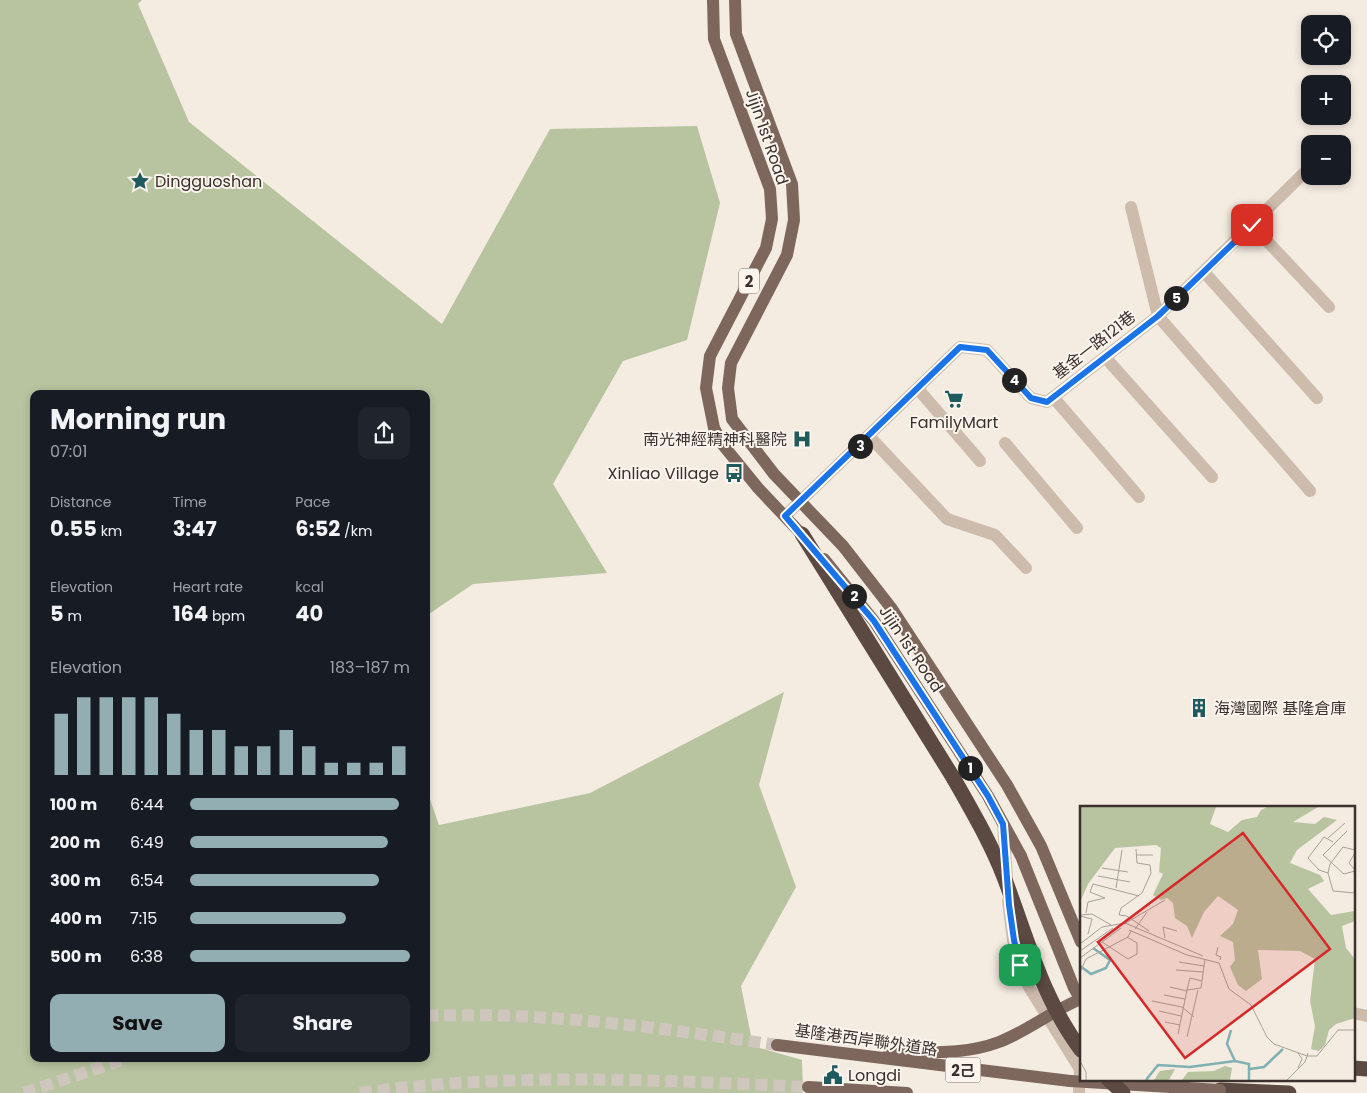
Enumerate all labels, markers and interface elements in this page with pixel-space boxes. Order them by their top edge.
map controls [1301,15,1351,185]
button: locate [1301,15,1351,65]
button: + [1301,75,1351,125]
street label: Jijin 1st Road [740,86,794,188]
button: − [1301,135,1351,185]
place icon: Dingguoshan [129,170,151,192]
place label: Dingguoshan [155,170,262,193]
pin [1231,204,1273,246]
icon: check [1238,211,1266,239]
road number: 2 [739,268,759,294]
pin: 5 [1164,286,1188,310]
text: 5 [1172,288,1181,308]
street label: 基金一路121巷 [1048,305,1140,385]
pin: 4 [1002,368,1026,392]
text: 4 [1010,370,1019,390]
supermarket icon: FamilyMart [943,388,965,410]
text: Morning run [50,400,226,439]
button: share [358,407,410,459]
place label: FamilyMart [910,411,998,434]
place label: 南光神經精神科醫院 [643,428,787,451]
hospital icon: 南光神經精神科醫院 [791,428,813,450]
pin: 3 [848,434,872,458]
text: 3 [856,436,865,456]
text: 07:01 [50,440,87,463]
place label: Xinliao Village [608,462,719,485]
bus stop icon: Xinliao Village [723,462,745,484]
text: Distance [50,492,111,512]
text: Time [173,492,207,512]
text: Pace [295,492,330,512]
text: 0.55 [50,514,97,543]
text: 3:47 [173,514,217,543]
text: 6:52 [295,514,340,543]
text: km [97,521,122,541]
text: /km [340,521,372,541]
text: Elevation [50,577,113,597]
text: Heart rate [173,577,243,597]
text: kcal [295,577,324,597]
pin: 2 [842,584,866,608]
text: 2 [851,586,859,606]
text: 5 [50,599,64,628]
text: 164 [173,599,208,628]
text: 40 [295,599,323,628]
street label: Jijin 1st Road [874,601,948,697]
text: m [64,606,82,626]
text: bpm [208,606,245,626]
text: Elevation [50,656,122,679]
text: 183–187 m [330,656,410,679]
building icon: 海灣國際 基隆倉庫 [1188,697,1210,719]
place label: 海灣國際 基隆倉庫 [1214,697,1346,720]
pin: 1 [958,756,982,780]
text: 1 [968,758,973,778]
text: 100 m [50,793,97,816]
text: 6:44 [130,793,164,816]
inset map [1080,806,1354,1080]
text: 200 m [50,831,100,854]
text: 6:49 [130,831,164,854]
text: 300 m [50,869,101,892]
text: 6:54 [130,869,164,892]
text: 400 m [50,907,102,930]
text: 7:15 [130,907,157,930]
pin [999,944,1041,986]
text: 500 m [50,945,102,968]
text: 6:38 [130,945,163,968]
icon: arrive [1006,951,1034,979]
button: Save [50,994,225,1052]
button: Share [235,994,410,1052]
street label: 基隆港西岸聯外道路 [793,1019,939,1061]
road number: 2己 [946,1058,980,1082]
public building icon: Longdi [822,1064,844,1086]
place label: Longdi [848,1064,901,1087]

